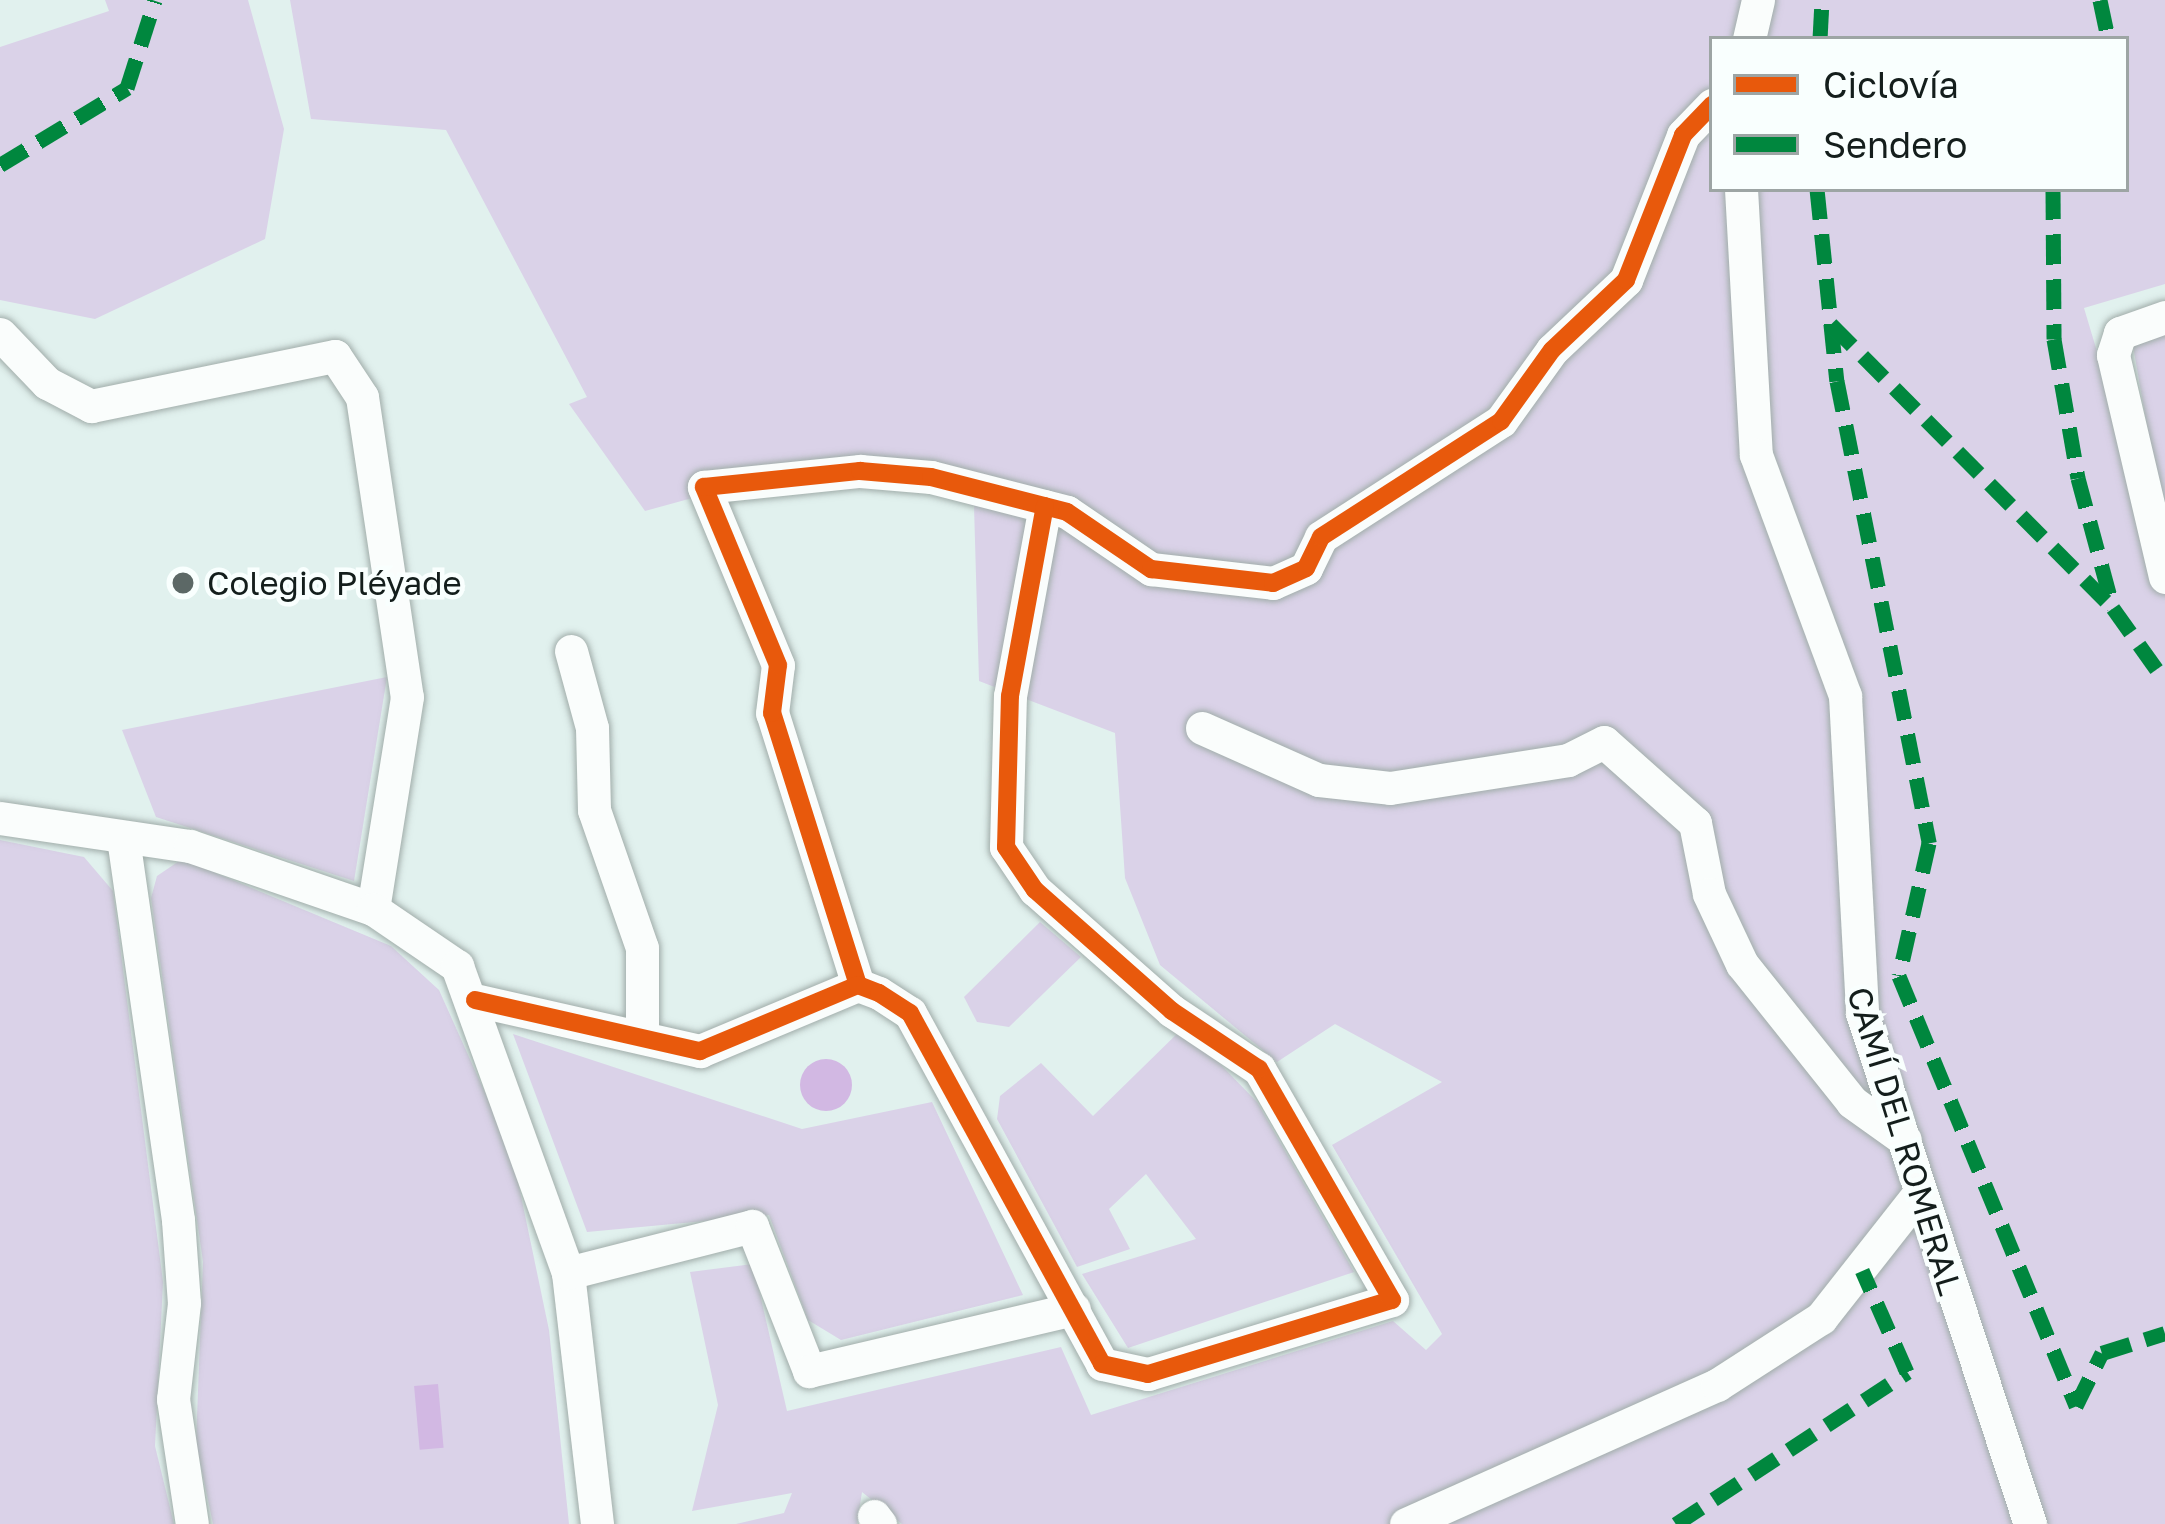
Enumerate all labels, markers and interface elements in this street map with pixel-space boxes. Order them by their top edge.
legend [1709,36,2129,192]
text: Ciclovía [1823,63,1959,106]
text: Sendero [1823,123,1967,166]
place label: Colegio Pléyade [207,563,462,603]
marker: Colegio Pléyade [170,570,196,596]
street label: CAMÍ DEL ROMERAL [1839,982,1971,1300]

